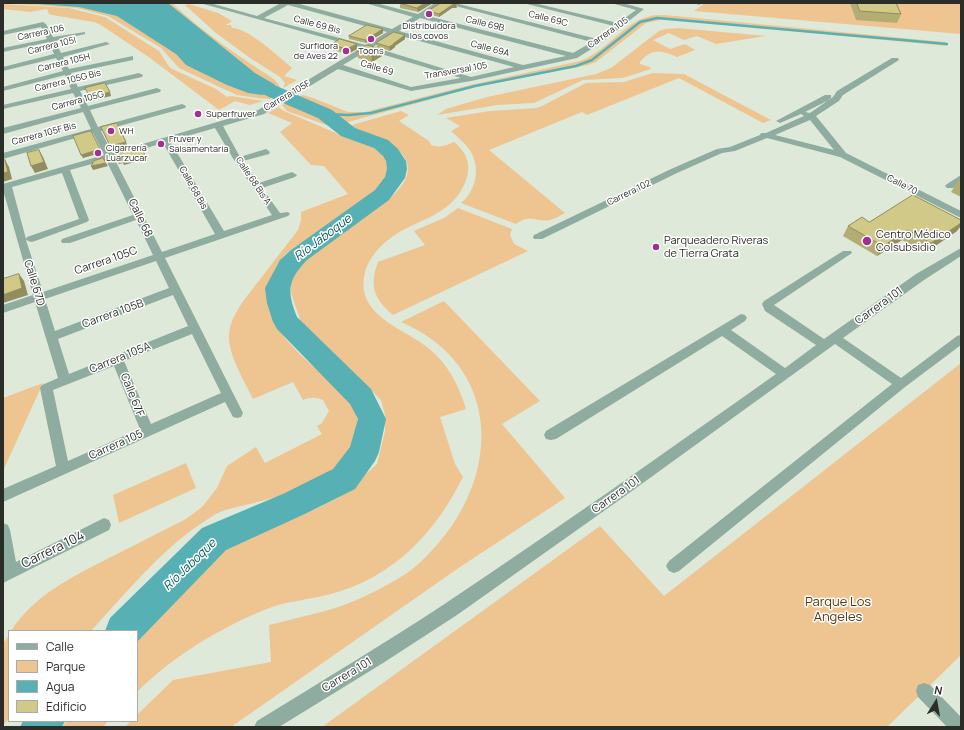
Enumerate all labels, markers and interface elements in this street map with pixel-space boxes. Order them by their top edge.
marker: Distribuidora los covos [424,9,434,19]
street label: Calle 69C [527,9,569,29]
street label: Calle 69 Bis [292,14,342,36]
street label: Calle 69B [465,14,505,34]
street label: Carrera 105 [586,15,630,51]
place label: Distribuidora los covos [402,21,456,42]
street label: Carrera 106 [17,23,65,43]
marker: Toons [366,34,376,44]
street label: Carrera 105I [27,35,77,57]
street label: Calle 69A [470,39,510,59]
place label: Surfidora de Aves 22 [294,41,338,62]
marker: Surfidora de Aves 22 [341,46,351,56]
place label: Toons [358,46,384,56]
street label: Carrera 105H [37,51,91,75]
street label: Calle 69 [359,58,395,78]
street label: Transversal 105 [424,60,488,82]
street label: Carrera 105G Bis [34,68,102,94]
street label: Carrera 105F [262,78,312,114]
street label: Carrera 105G [51,89,105,113]
marker: Superfruver [193,109,203,119]
place label: Superfruver [206,109,255,119]
street label: Carrera 105F Bis [11,120,77,148]
marker: WH [106,126,116,136]
place label: WH [119,126,134,136]
place label: Fruver y Salsamentaria [169,134,228,155]
marker: Fruver y Salsamentaria [156,139,166,149]
place label: Cigarrería Luarzucar [106,143,147,164]
marker: Cigarrería Luarzucar [93,148,103,158]
street label: Calle 68 Bis A [233,155,273,207]
street label: Calle 68 Bis [176,165,210,211]
street label: Calle 70 [885,173,919,197]
street label: Carrera 102 [605,178,653,208]
street label: Calle 68 [125,197,155,239]
water label: Río Jaboque [292,212,354,264]
place label: Centro Médico Colsubsidio [876,228,951,254]
place label: Parqueadero Riveras de Tierra Grata [664,234,768,260]
marker: Centro Médico Colsubsidio [861,235,873,247]
marker: Parqueadero Riveras de Tierra Grata [651,242,661,252]
street label: Carrera 105C [73,244,139,278]
street label: Calle 67D [21,258,47,308]
street label: Carrera 101 [853,284,905,328]
street label: Carrera 105B [80,297,146,331]
street label: Carrera 105A [88,340,152,376]
street label: Calle 67F [117,371,147,419]
street label: Carrera 105 [87,427,145,463]
street label: Carrera 101 [589,474,643,516]
street label: Carrera 104 [19,528,87,572]
water label: Río Jaboque [161,536,219,594]
park label: Parque Los Angeles [805,594,871,625]
legend [8,630,138,722]
text: Calle [46,638,74,655]
street label: Carrera 101 [320,655,374,695]
text: Parque [46,658,85,675]
text: Agua [46,678,75,695]
north arrow [916,682,956,722]
text: N [933,682,944,698]
text: Edificio [46,698,86,715]

